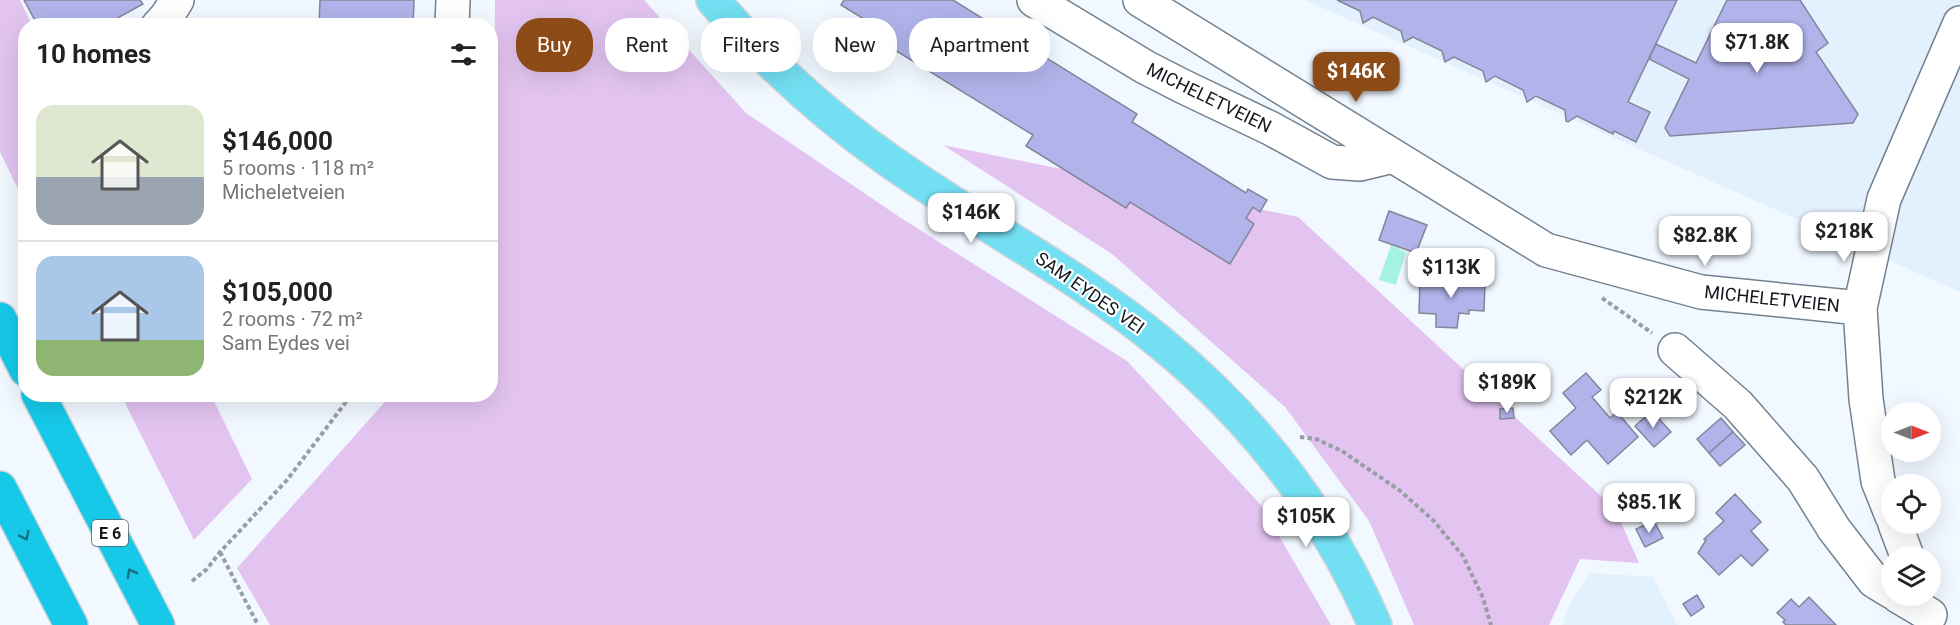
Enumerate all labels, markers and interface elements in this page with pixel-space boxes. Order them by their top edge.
chip: Buy [516,18,593,72]
chip: Rent [605,18,689,72]
chip: Filters [701,18,801,72]
chip: New [813,18,897,72]
chip: Apartment [909,18,1050,72]
pin: $71.8K [1708,23,1806,74]
text: $71.8K [1725,30,1789,54]
icon: filters [447,38,480,71]
text: 10 homes [36,39,151,69]
pin: $146K [1314,52,1398,103]
street label: MICHELETVEIEN [1143,58,1275,137]
text: $146K [1327,59,1385,83]
text: $146,000 [222,126,333,156]
icon: home [84,129,156,201]
text: 5 rooms · 118 m² [222,156,374,180]
text: Micheletveien [222,180,345,204]
pin: $146K [929,193,1013,244]
text: $146K [942,200,1000,224]
pin: $218K [1802,212,1886,263]
pin: $82.8K [1656,216,1754,267]
text: $218K [1815,219,1873,243]
text: $82.8K [1673,223,1737,247]
street label: SAM EYDES VEI [1032,247,1149,338]
pin: $113K [1409,248,1493,299]
text: $113K [1422,255,1480,279]
text: $105,000 [222,277,333,307]
icon: home [84,280,156,352]
street label: MICHELETVEIEN [1703,281,1841,316]
text: 2 rooms · 72 m² [222,307,363,331]
text: Sam Eydes vei [222,331,350,355]
pin: $189K [1465,363,1549,414]
text: $189K [1478,370,1536,394]
pin: $212K [1611,378,1695,429]
text: $212K [1624,385,1682,409]
north arrow [1881,402,1941,462]
map controls [1881,402,1941,606]
button: locate [1881,474,1941,534]
pin: $85.1K [1600,483,1698,534]
text: $85.1K [1617,490,1681,514]
pin: $105K [1264,497,1348,548]
text: $105K [1277,504,1335,528]
road number: E 6 [92,520,128,546]
one-way arrow [18,530,29,541]
button: layers [1881,546,1941,606]
one-way arrow [126,568,138,579]

